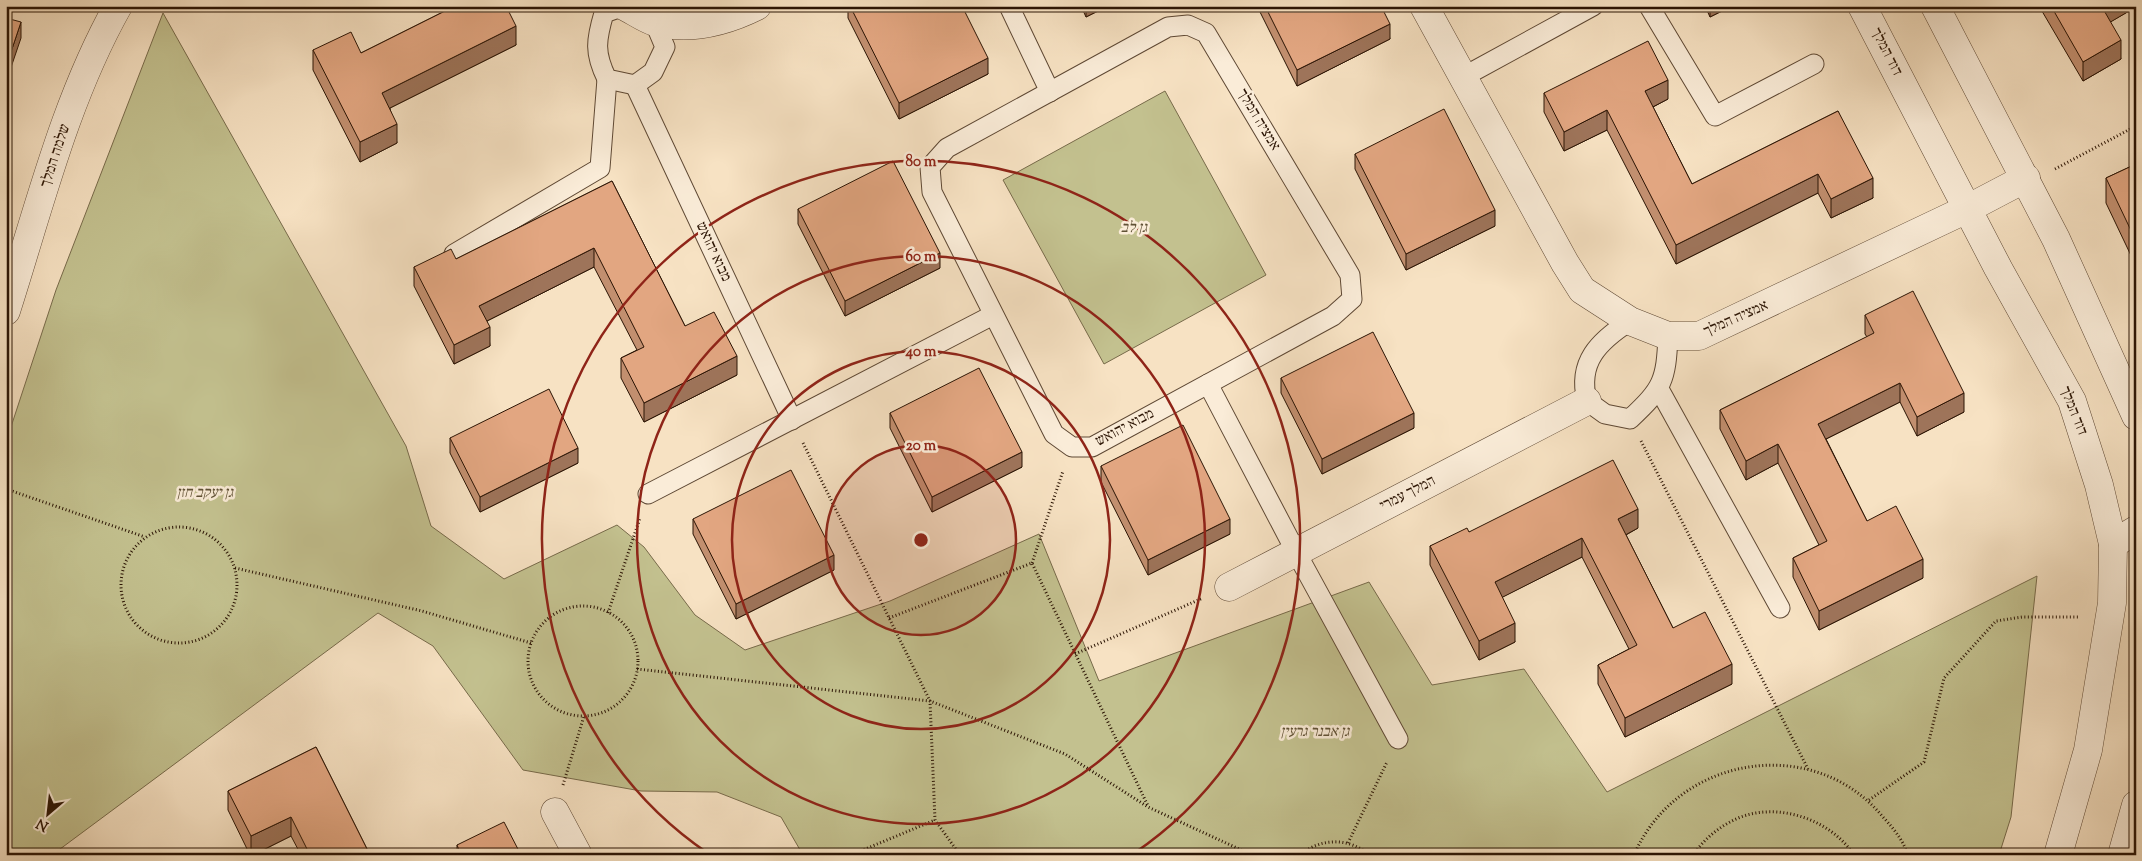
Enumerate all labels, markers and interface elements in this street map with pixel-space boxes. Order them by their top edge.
street label: דוד המלך [1865,24,1907,80]
street label: אמציה המלך [1231,85,1285,155]
street label: שלמה המלך [36,121,76,191]
text: 80 m [905,152,937,173]
park label: גן לב [1121,218,1148,239]
street label: מבוא יהואש [690,219,736,285]
text: 60 m [906,247,937,268]
street label: אמציה המלך [1700,295,1772,343]
text: 40 m [905,342,937,363]
street label: דוד המלך [2054,383,2092,439]
street label: מבוא יהואש [1092,404,1158,452]
text: 20 m [906,436,937,457]
street label: המלך עמרי [1376,471,1440,517]
park label: גן יעקב חזן [177,483,234,504]
centre of rings [912,531,930,549]
park label: גן אבנר גרעין [1281,722,1350,743]
north arrow [22,788,72,838]
text: N [33,812,52,835]

